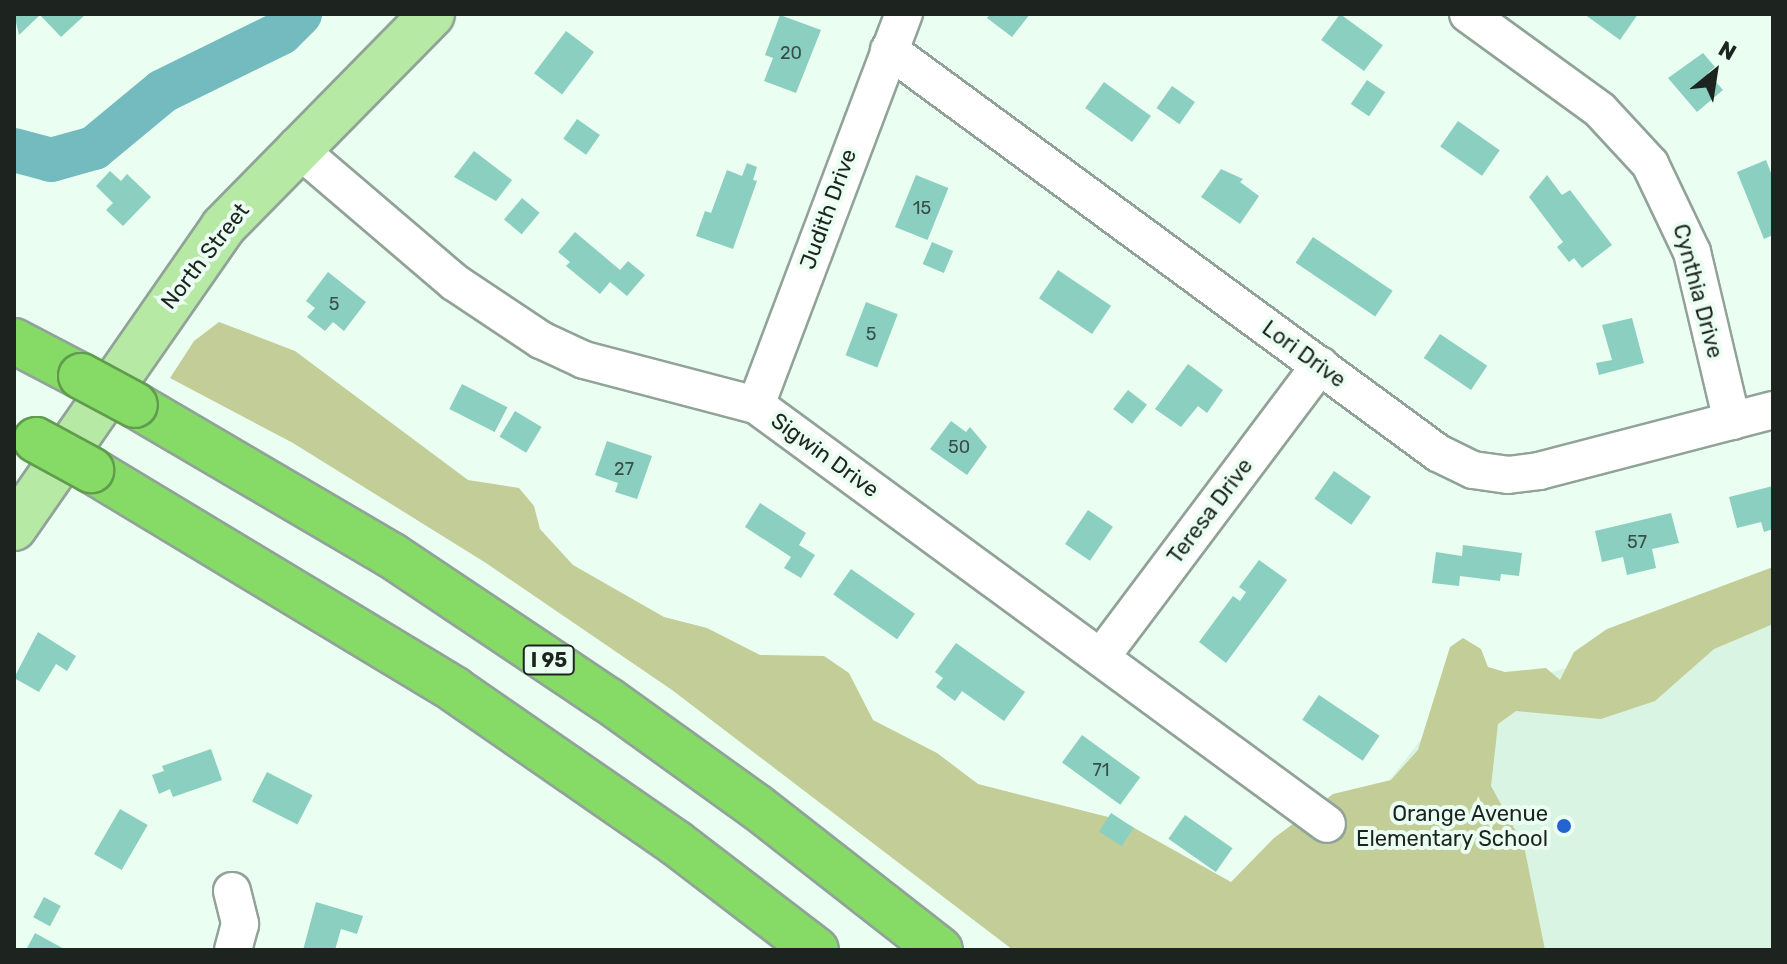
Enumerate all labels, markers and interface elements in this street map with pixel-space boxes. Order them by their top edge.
north arrow [1675,32,1755,112]
text: N [1714,35,1741,66]
house number: 20 [780,42,802,64]
street label: Judith Drive [794,145,862,273]
house number: 15 [913,197,931,219]
street label: North Street [155,198,255,314]
street label: Cynthia Drive [1667,221,1729,361]
house number: 5 [329,293,339,315]
street label: Lori Drive [1257,315,1351,393]
house number: 5 [866,323,876,345]
street label: Sigwin Drive [766,407,884,503]
house number: 50 [948,436,970,458]
street label: Teresa Drive [1162,453,1258,569]
house number: 27 [614,458,634,480]
house number: 57 [1627,531,1647,553]
road number: I 95 [521,644,577,676]
house number: 71 [1093,759,1109,781]
place label: Orange Avenue Elementary School [1355,800,1548,852]
marker: Orange Avenue Elementary School [1555,817,1573,835]

